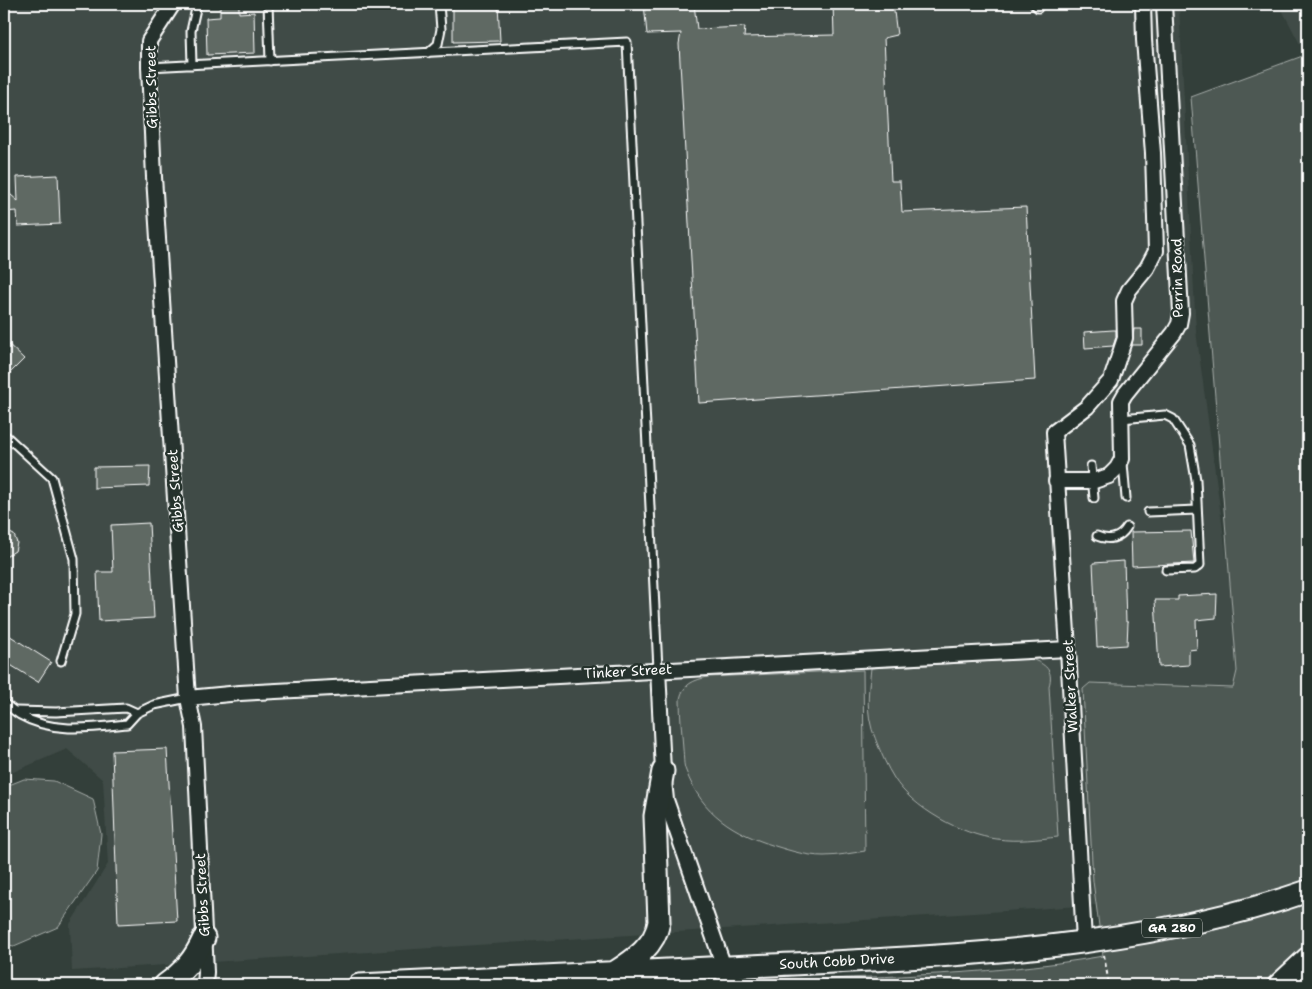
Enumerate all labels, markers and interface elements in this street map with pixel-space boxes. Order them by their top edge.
street label: Gibbs Street [141,45,161,129]
street label: Perrin Road [1167,238,1187,318]
street label: Gibbs Street [163,449,187,533]
street label: Walker Street [1059,639,1081,733]
street label: Tinker Street [583,660,673,682]
street label: Gibbs Street [191,853,213,937]
road number: GA 280 [1142,918,1202,938]
street label: South Cobb Drive [779,949,895,973]

